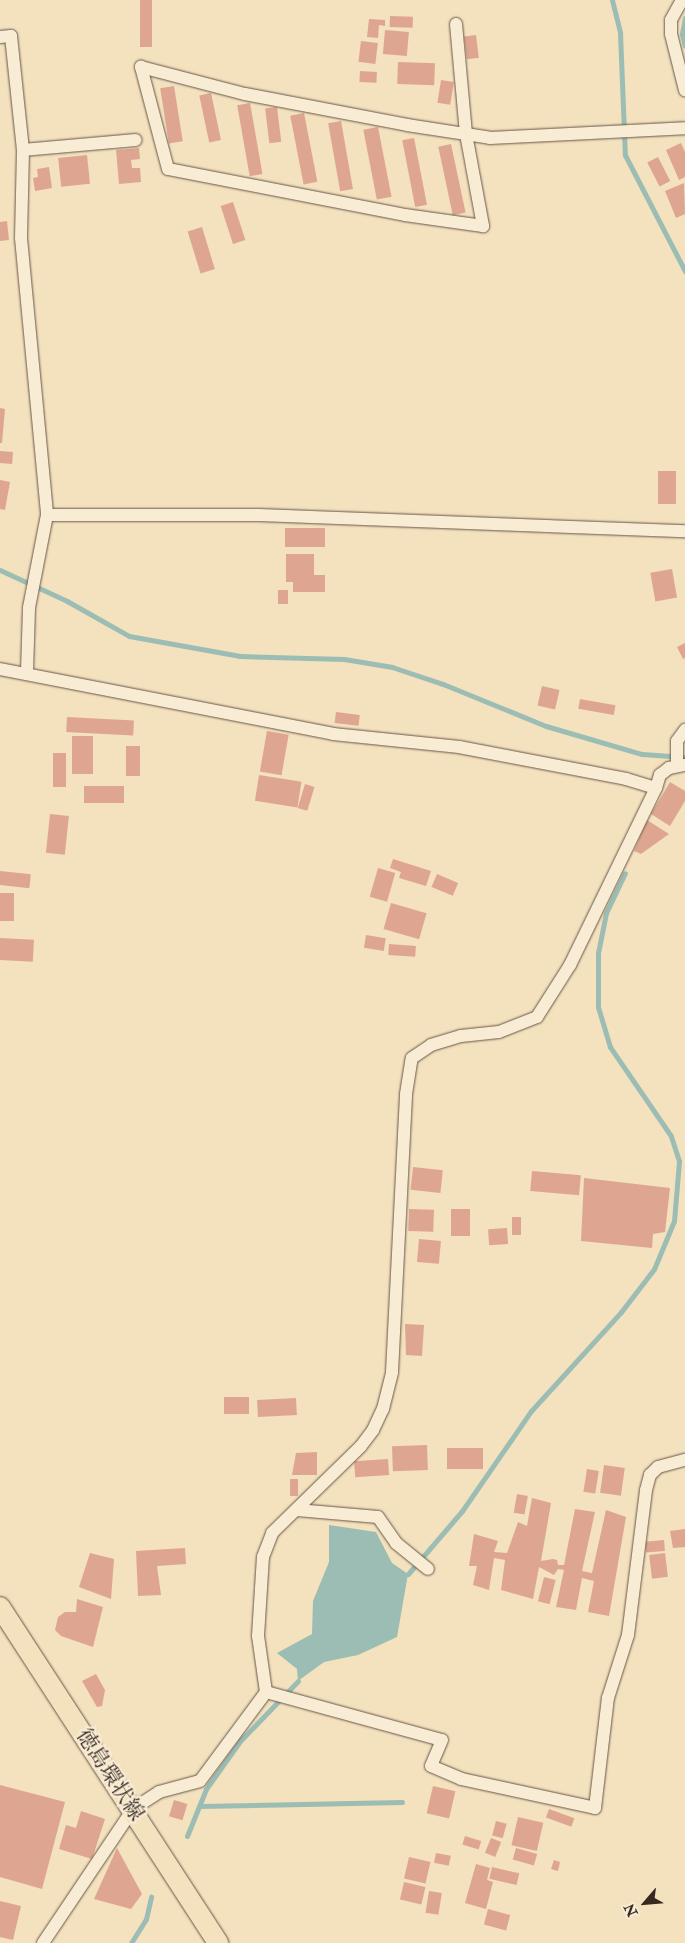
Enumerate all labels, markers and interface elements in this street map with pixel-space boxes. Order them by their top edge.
street label: 徳島環状線 [71,1724,149,1826]
north arrow [620,1878,670,1928]
text: N [621,1901,642,1919]

